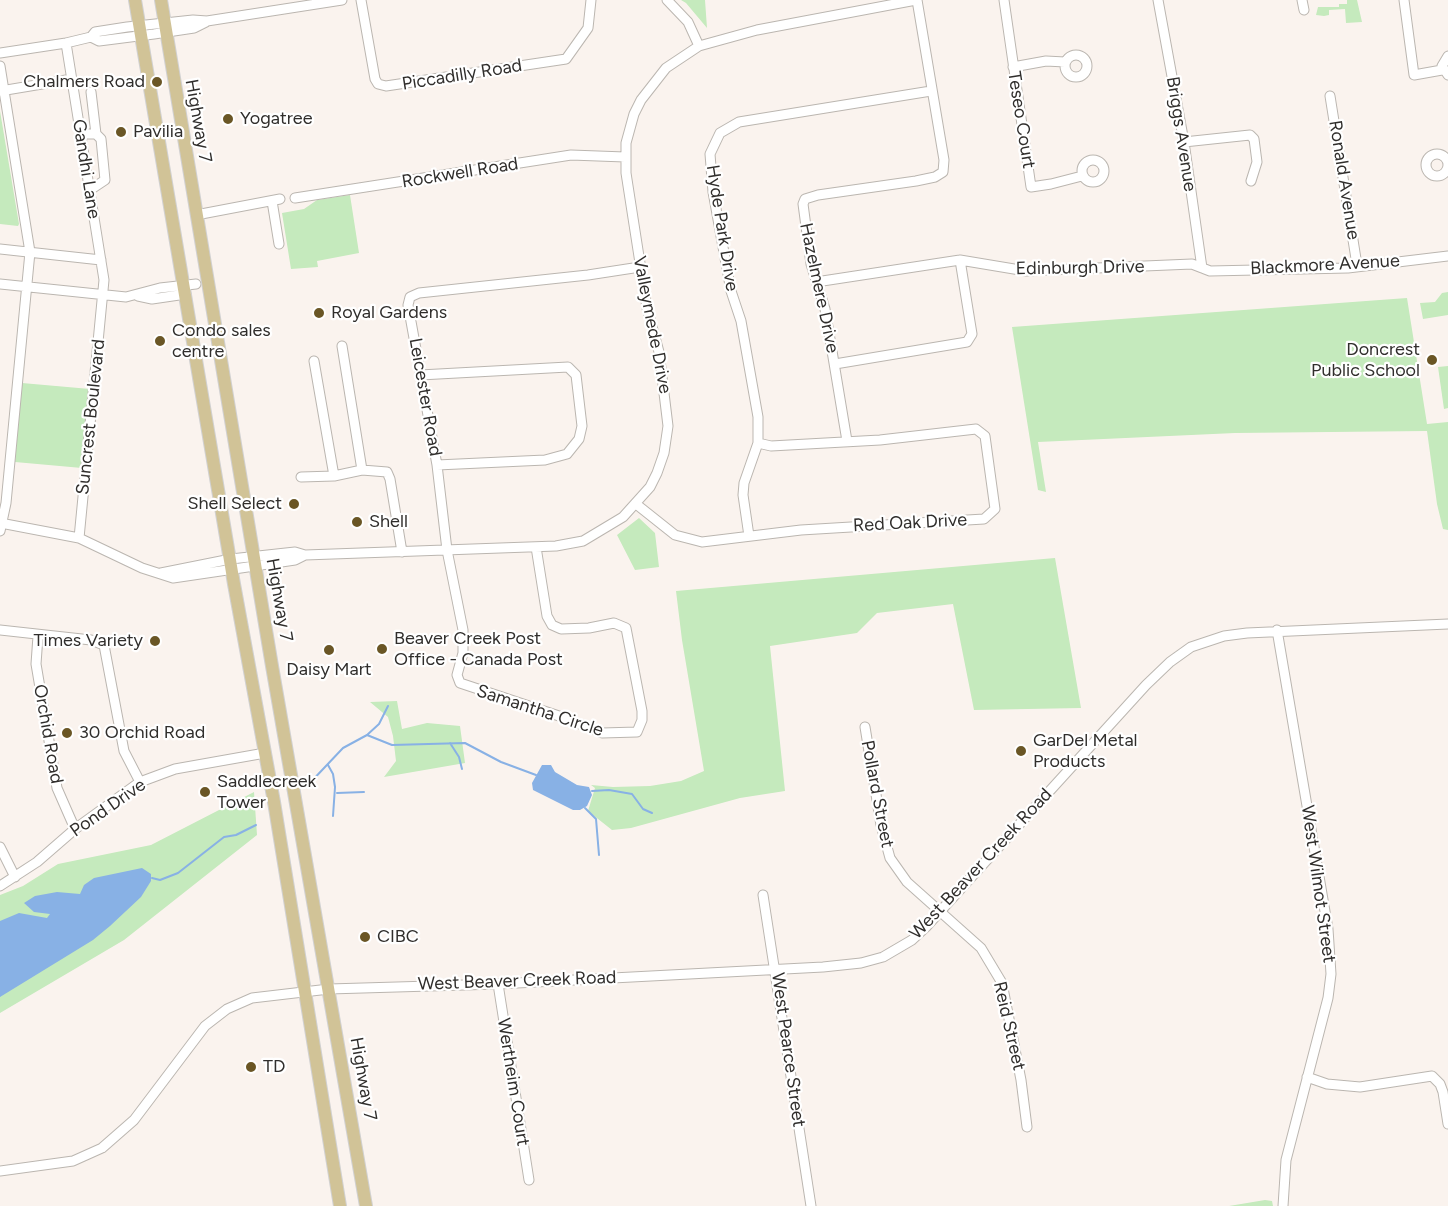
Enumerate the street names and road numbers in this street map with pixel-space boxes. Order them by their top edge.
street label: Piccadilly Road [400,55,524,95]
street label: Teseo Court [1003,70,1039,170]
street label: Briggs Avenue [1161,75,1201,193]
street label: Highway 7 [180,77,216,165]
street label: Gandhi Lane [67,118,105,220]
street label: Ronald Avenue [1324,119,1364,241]
street label: Rockwell Road [400,153,520,193]
street label: Hyde Park Drive [701,163,743,293]
street label: Hazelmere Drive [795,221,843,355]
street label: Blackmore Avenue [1250,250,1400,280]
street label: Valleymede Drive [628,254,676,396]
street label: Edinburgh Drive [1015,256,1145,280]
street label: Leicester Road [404,336,446,458]
street label: Suncrest Boulevard [72,338,110,496]
street label: Red Oak Drive [852,509,968,537]
street label: Highway 7 [261,556,297,644]
street label: Samantha Circle [474,680,606,742]
street label: Orchid Road [29,683,67,785]
street label: Pollard Street [856,738,898,850]
street label: Pond Drive [66,774,150,842]
street label: West Beaver Creek Road [905,784,1057,944]
street label: West Wilmot Street [1296,804,1340,964]
street label: West Beaver Creek Road [417,967,617,995]
street label: West Pearce Street [766,971,810,1129]
street label: Reid Street [988,979,1030,1073]
street label: Wertheim Court [492,1016,534,1148]
street label: Highway 7 [345,1035,381,1123]

